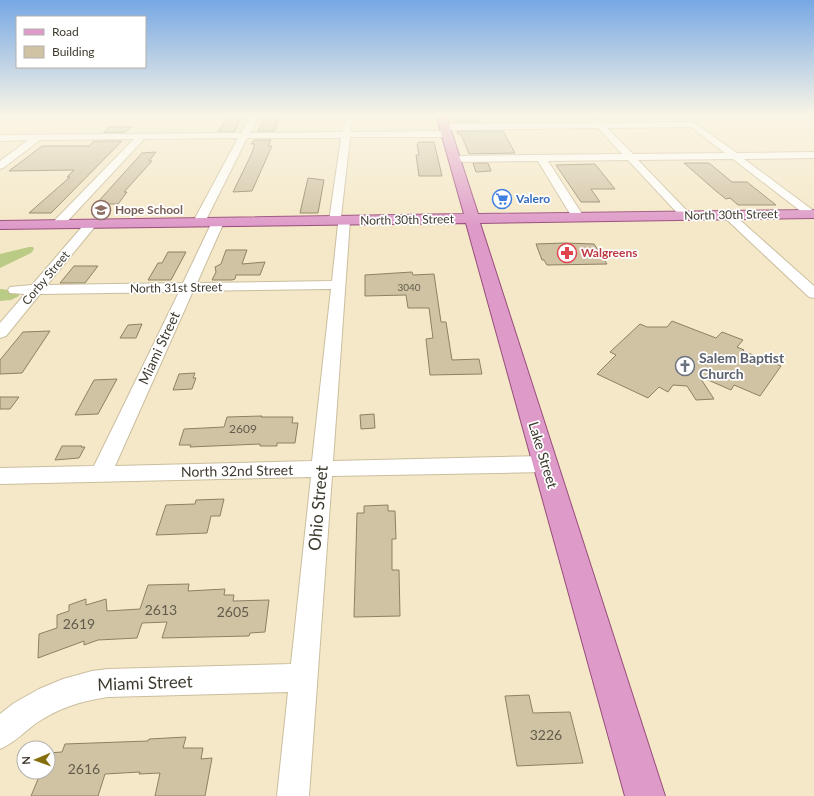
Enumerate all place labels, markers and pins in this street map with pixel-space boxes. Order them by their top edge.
supermarket icon: Valero [491,188,513,210]
place label: Valero [515,191,550,206]
school or university icon: Hope School [90,199,112,221]
place label: Hope School [115,202,183,217]
pharmacy icon: Walgreens [556,242,578,264]
place label: Walgreens [581,245,637,260]
place label: Salem Baptist Church [699,349,785,382]
church icon: Salem Baptist Church [674,355,696,377]

